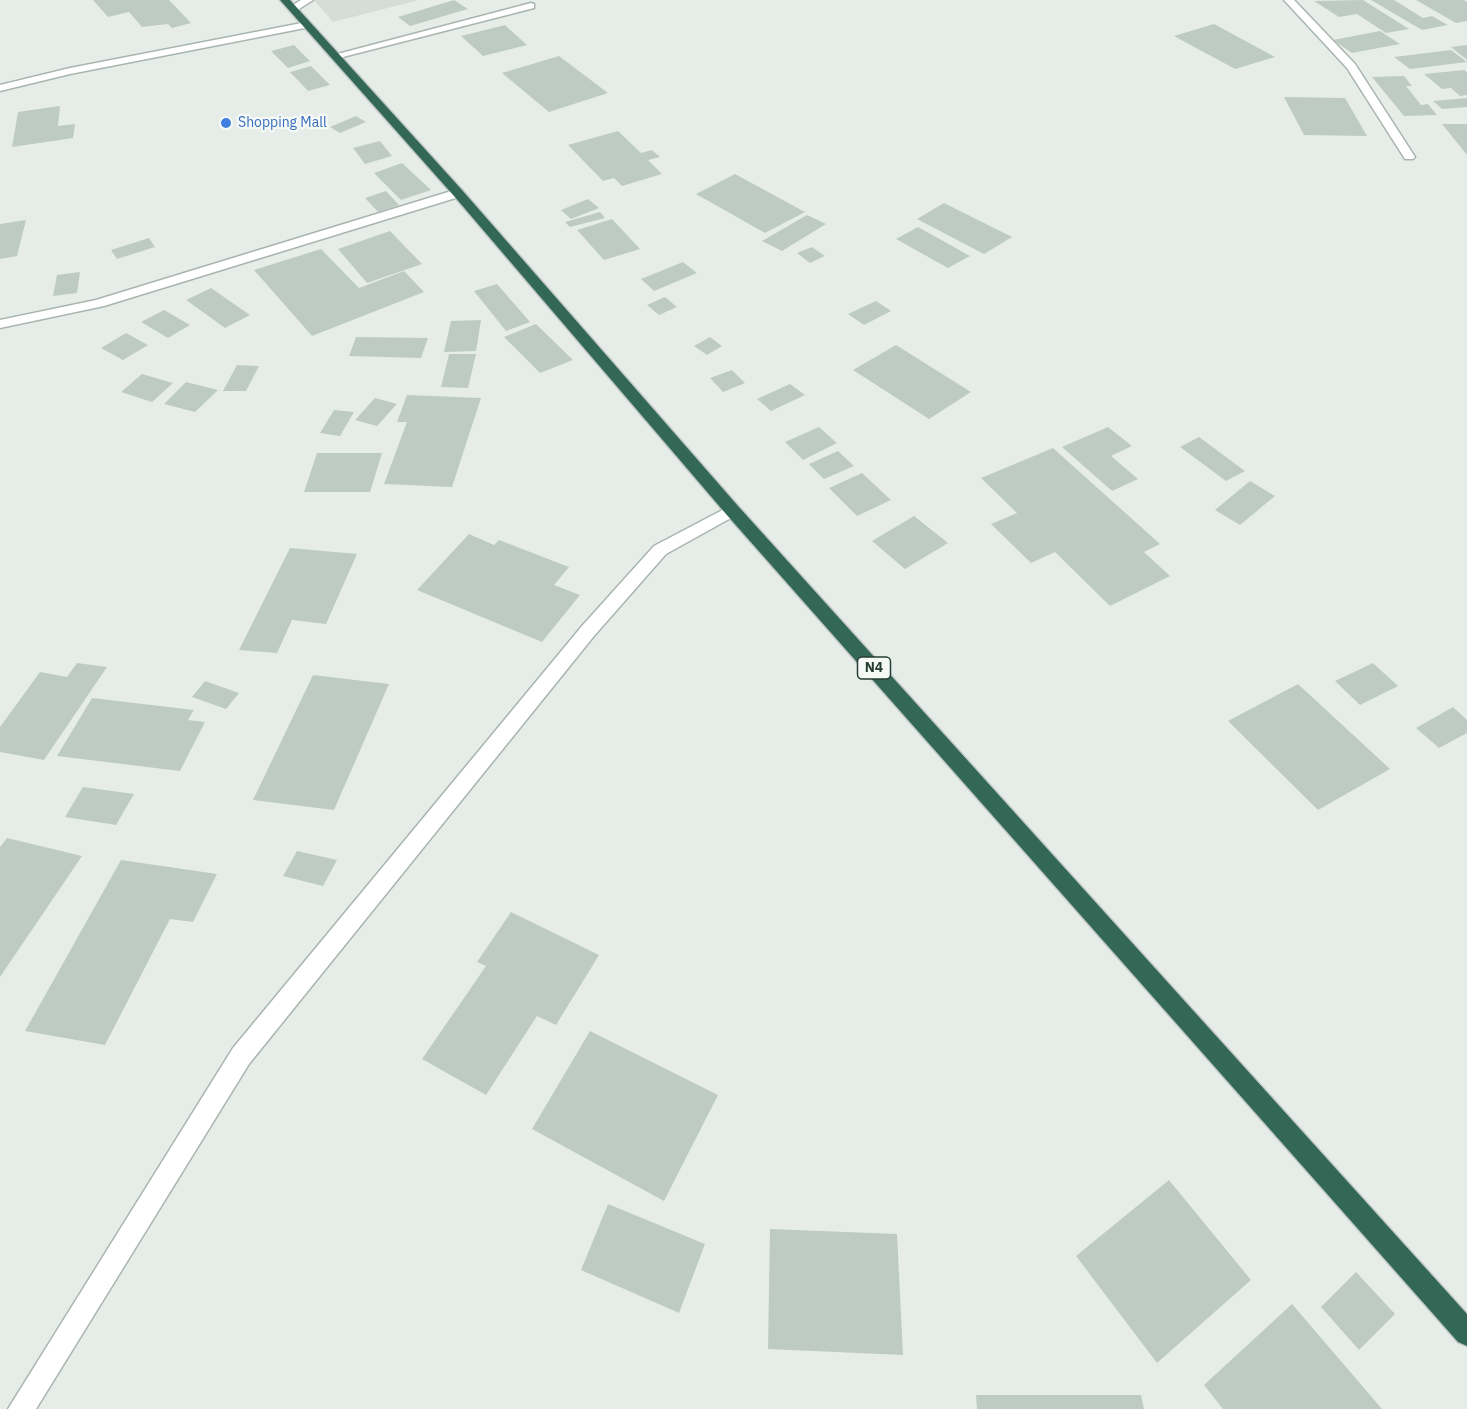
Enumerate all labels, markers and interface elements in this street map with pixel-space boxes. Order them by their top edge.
place label: Shopping Mall [238,115,327,131]
marker: Shopping Mall [219,116,233,130]
road number: N4 [858,657,890,679]

